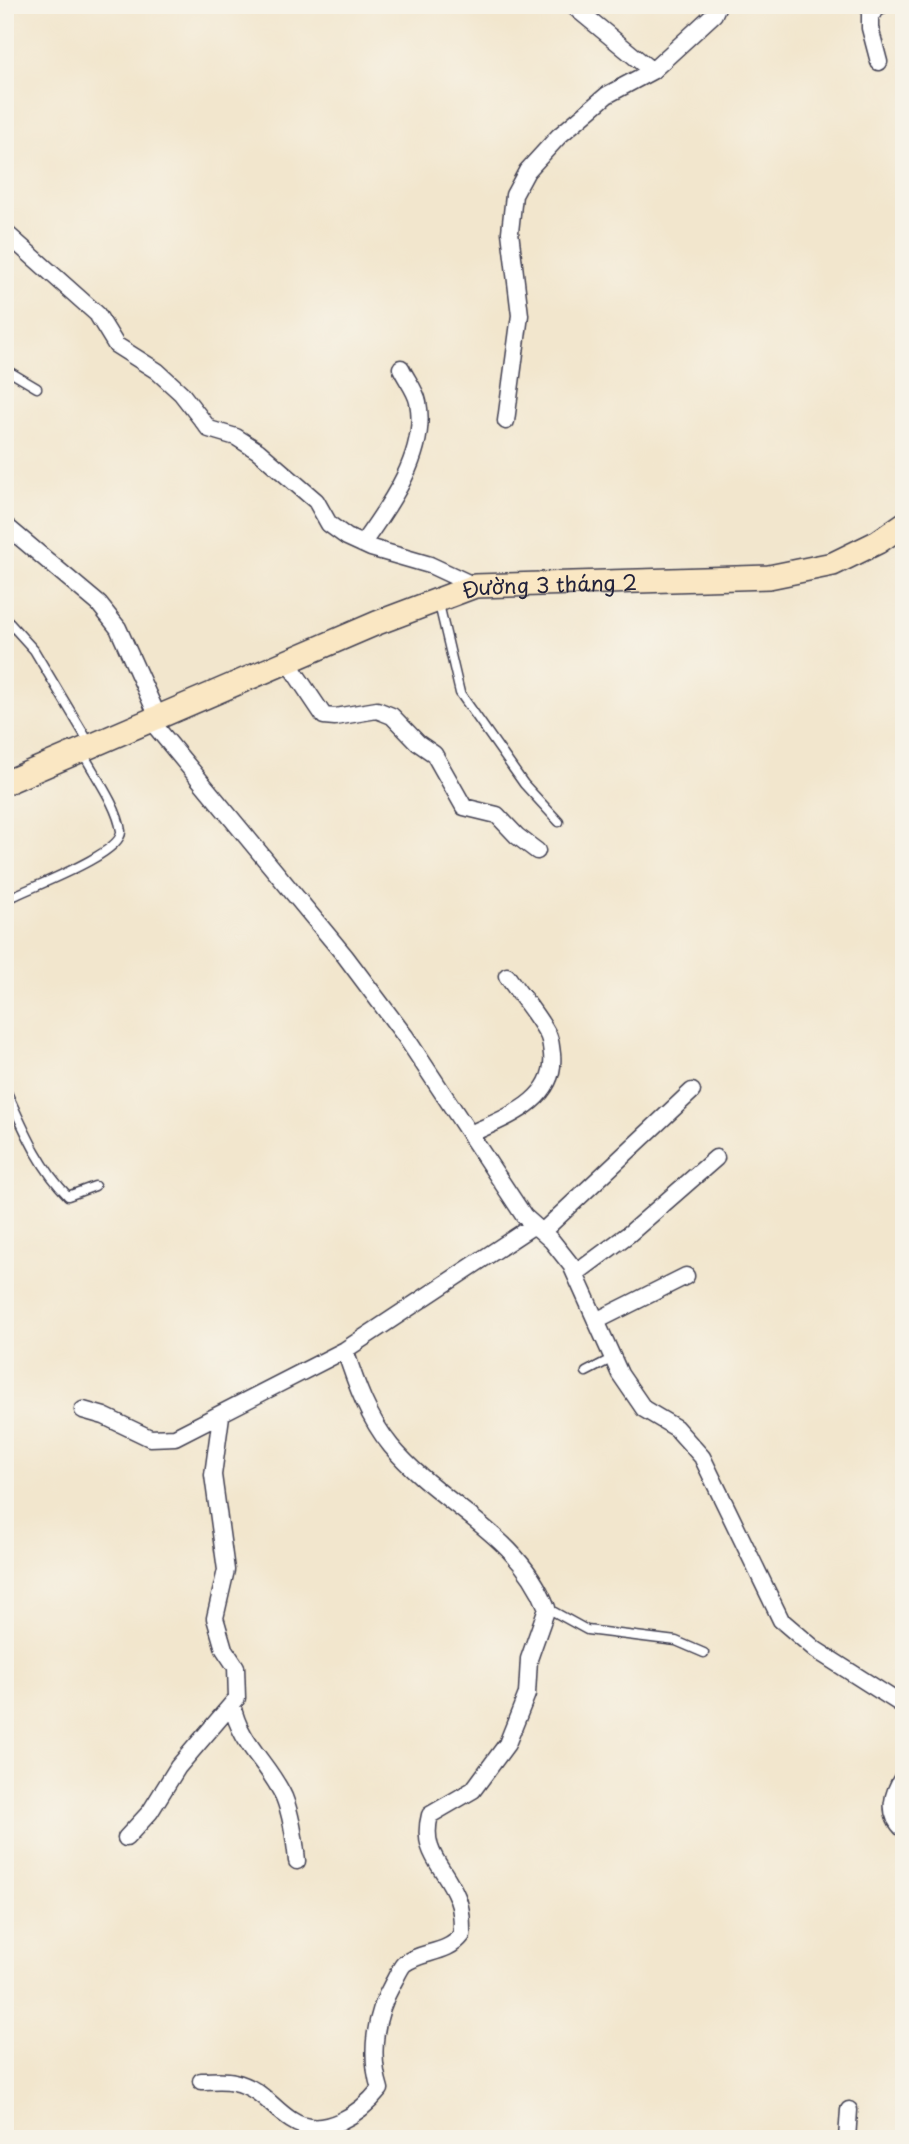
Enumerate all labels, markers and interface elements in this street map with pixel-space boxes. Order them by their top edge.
street label: Đường 3 tháng 2 [457,565,638,606]

